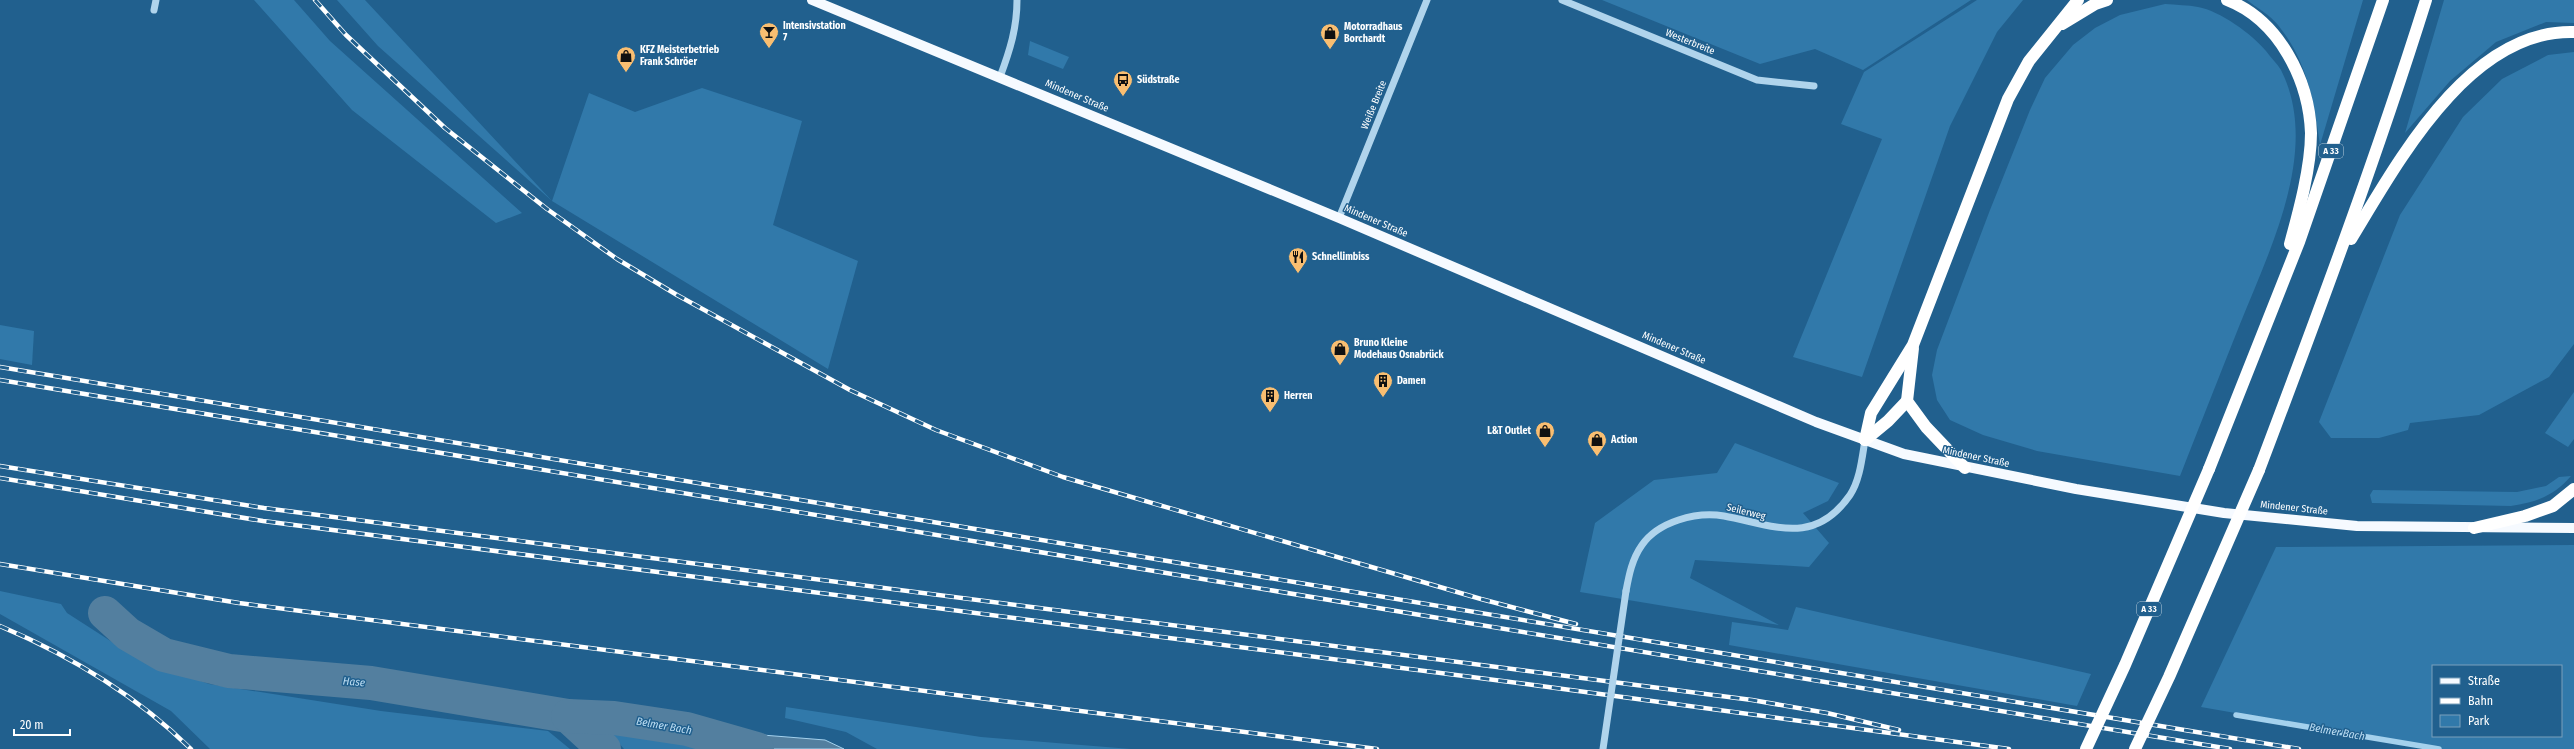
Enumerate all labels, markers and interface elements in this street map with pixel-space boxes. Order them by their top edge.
place label: Intensivstation 7 [783,20,846,44]
bar icon: Intensivstation 7 [758,21,780,49]
place label: Motorradhaus Borchardt [1344,21,1403,45]
shop icon: Motorradhaus Borchardt [1319,22,1341,50]
street label: Westerbreite [1664,27,1717,57]
place label: KFZ Meisterbetrieb Frank Schröer [640,44,720,68]
shop icon: KFZ Meisterbetrieb Frank Schröer [615,45,637,73]
bus stop icon: Südstraße [1112,69,1134,97]
place label: Südstraße [1137,74,1180,86]
street label: Mindener Straße [1043,77,1111,115]
street label: Weiße Breite [1359,79,1389,131]
road number: A 33 [2319,144,2343,158]
street label: Mindener Straße [1342,202,1410,240]
restaurant icon: Schnellimbiss [1287,246,1309,274]
place label: Schnellimbiss [1312,251,1370,263]
street label: Mindener Straße [1640,329,1708,367]
place label: Bruno Kleine Modehaus Osnabrück [1354,337,1444,361]
shop icon: Bruno Kleine Modehaus Osnabrück [1329,338,1351,366]
building icon: Damen [1372,370,1394,398]
place label: Damen [1397,375,1426,387]
building icon: Herren [1259,385,1281,413]
place label: Herren [1284,390,1312,402]
shop icon: L&T Outlet [1534,420,1556,448]
place label: L&T Outlet [1487,425,1531,437]
shop icon: Action [1586,429,1608,457]
place label: Action [1610,434,1637,446]
street label: Mindener Straße [1942,444,2010,470]
street label: Mindener Straße [2260,498,2328,518]
street label: Seilerweg [1725,501,1767,523]
road number: A 33 [2137,602,2161,616]
legend [2432,665,2562,737]
text: Straße [2468,674,2500,688]
water label: Hase [342,675,366,689]
text: Bahn [2468,694,2493,708]
scale bar [14,711,70,737]
text: Park [2468,714,2490,728]
water label: Belmer Bach [635,715,693,737]
text: 20 m [20,718,44,732]
water label: Belmer Bach [2308,721,2366,743]

